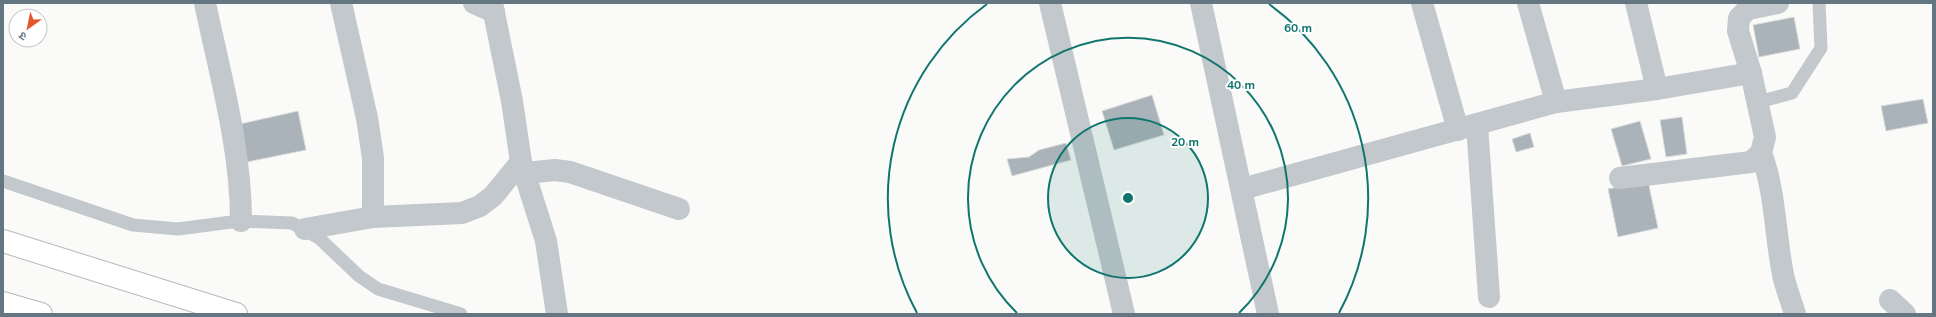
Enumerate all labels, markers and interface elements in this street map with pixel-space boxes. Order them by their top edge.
north arrow [8,8,48,48]
text: 60 m [1284,20,1312,36]
text: उ [16,28,30,44]
text: 40 m [1227,77,1255,93]
text: 20 m [1171,134,1199,150]
centre of rings [1121,191,1135,205]

